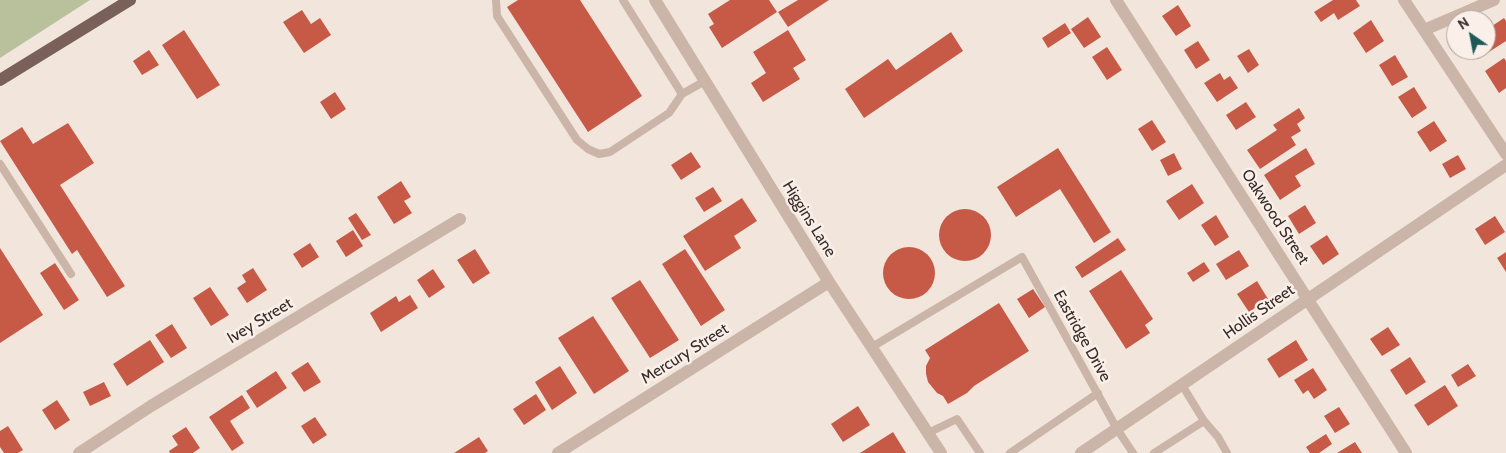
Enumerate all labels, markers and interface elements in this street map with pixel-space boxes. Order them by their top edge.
north arrow [1446,10,1496,60]
text: N [1454,13,1472,34]
street label: Oakwood Street [1237,166,1313,268]
street label: Higgins Lane [778,177,840,261]
street label: Hollis Street [1220,281,1298,343]
street label: Eastridge Drive [1049,287,1115,385]
street label: Ivey Street [224,294,296,348]
street label: Mercury Street [638,320,732,388]

